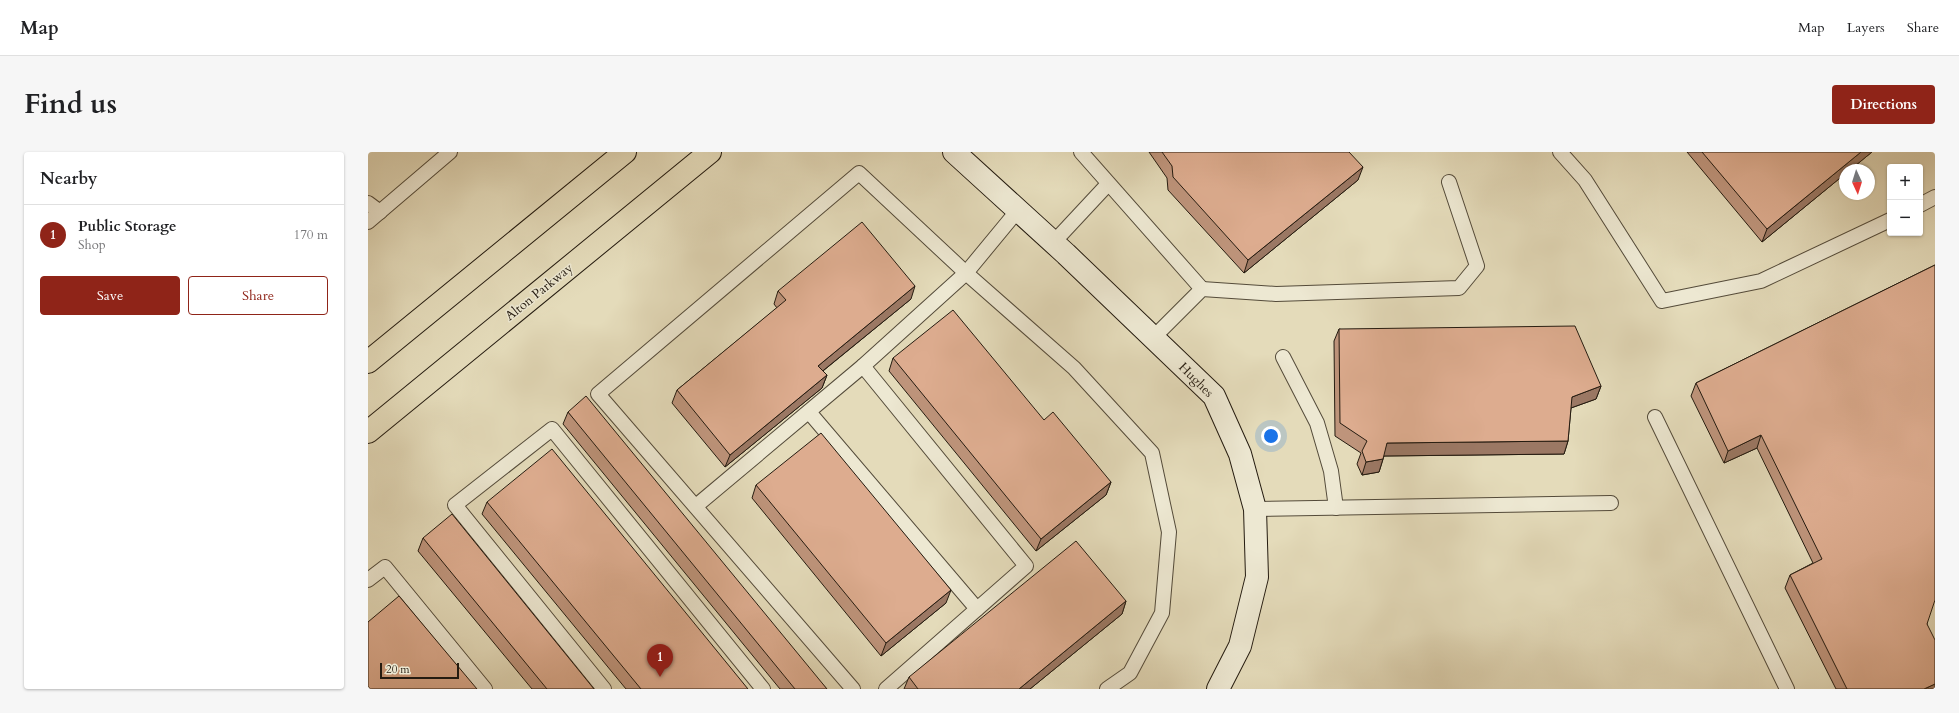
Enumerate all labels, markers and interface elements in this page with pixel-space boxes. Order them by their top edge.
text: Map [20,15,59,41]
text: Map [1798,18,1825,37]
text: Layers [1847,18,1885,37]
text: Share [1907,18,1939,37]
text: Find us [24,85,117,123]
button: Directions [1832,85,1935,124]
north arrow [1839,164,1875,200]
map controls [1887,164,1923,236]
button: + [1887,164,1923,200]
text: Nearby [40,167,97,190]
button: − [1887,200,1923,236]
text: Public Storage [78,216,177,236]
text: 1 [50,226,56,244]
text: 170 m [294,226,328,244]
text: Shop [78,236,106,254]
street label: Alton Parkway [501,259,577,325]
button: Save [40,276,180,315]
button: Share [188,276,328,315]
street label: Hughes [1175,359,1217,401]
your location [1261,426,1281,446]
pin: 1 [647,644,673,677]
scale bar [380,661,459,680]
text: 20 m [386,662,410,677]

